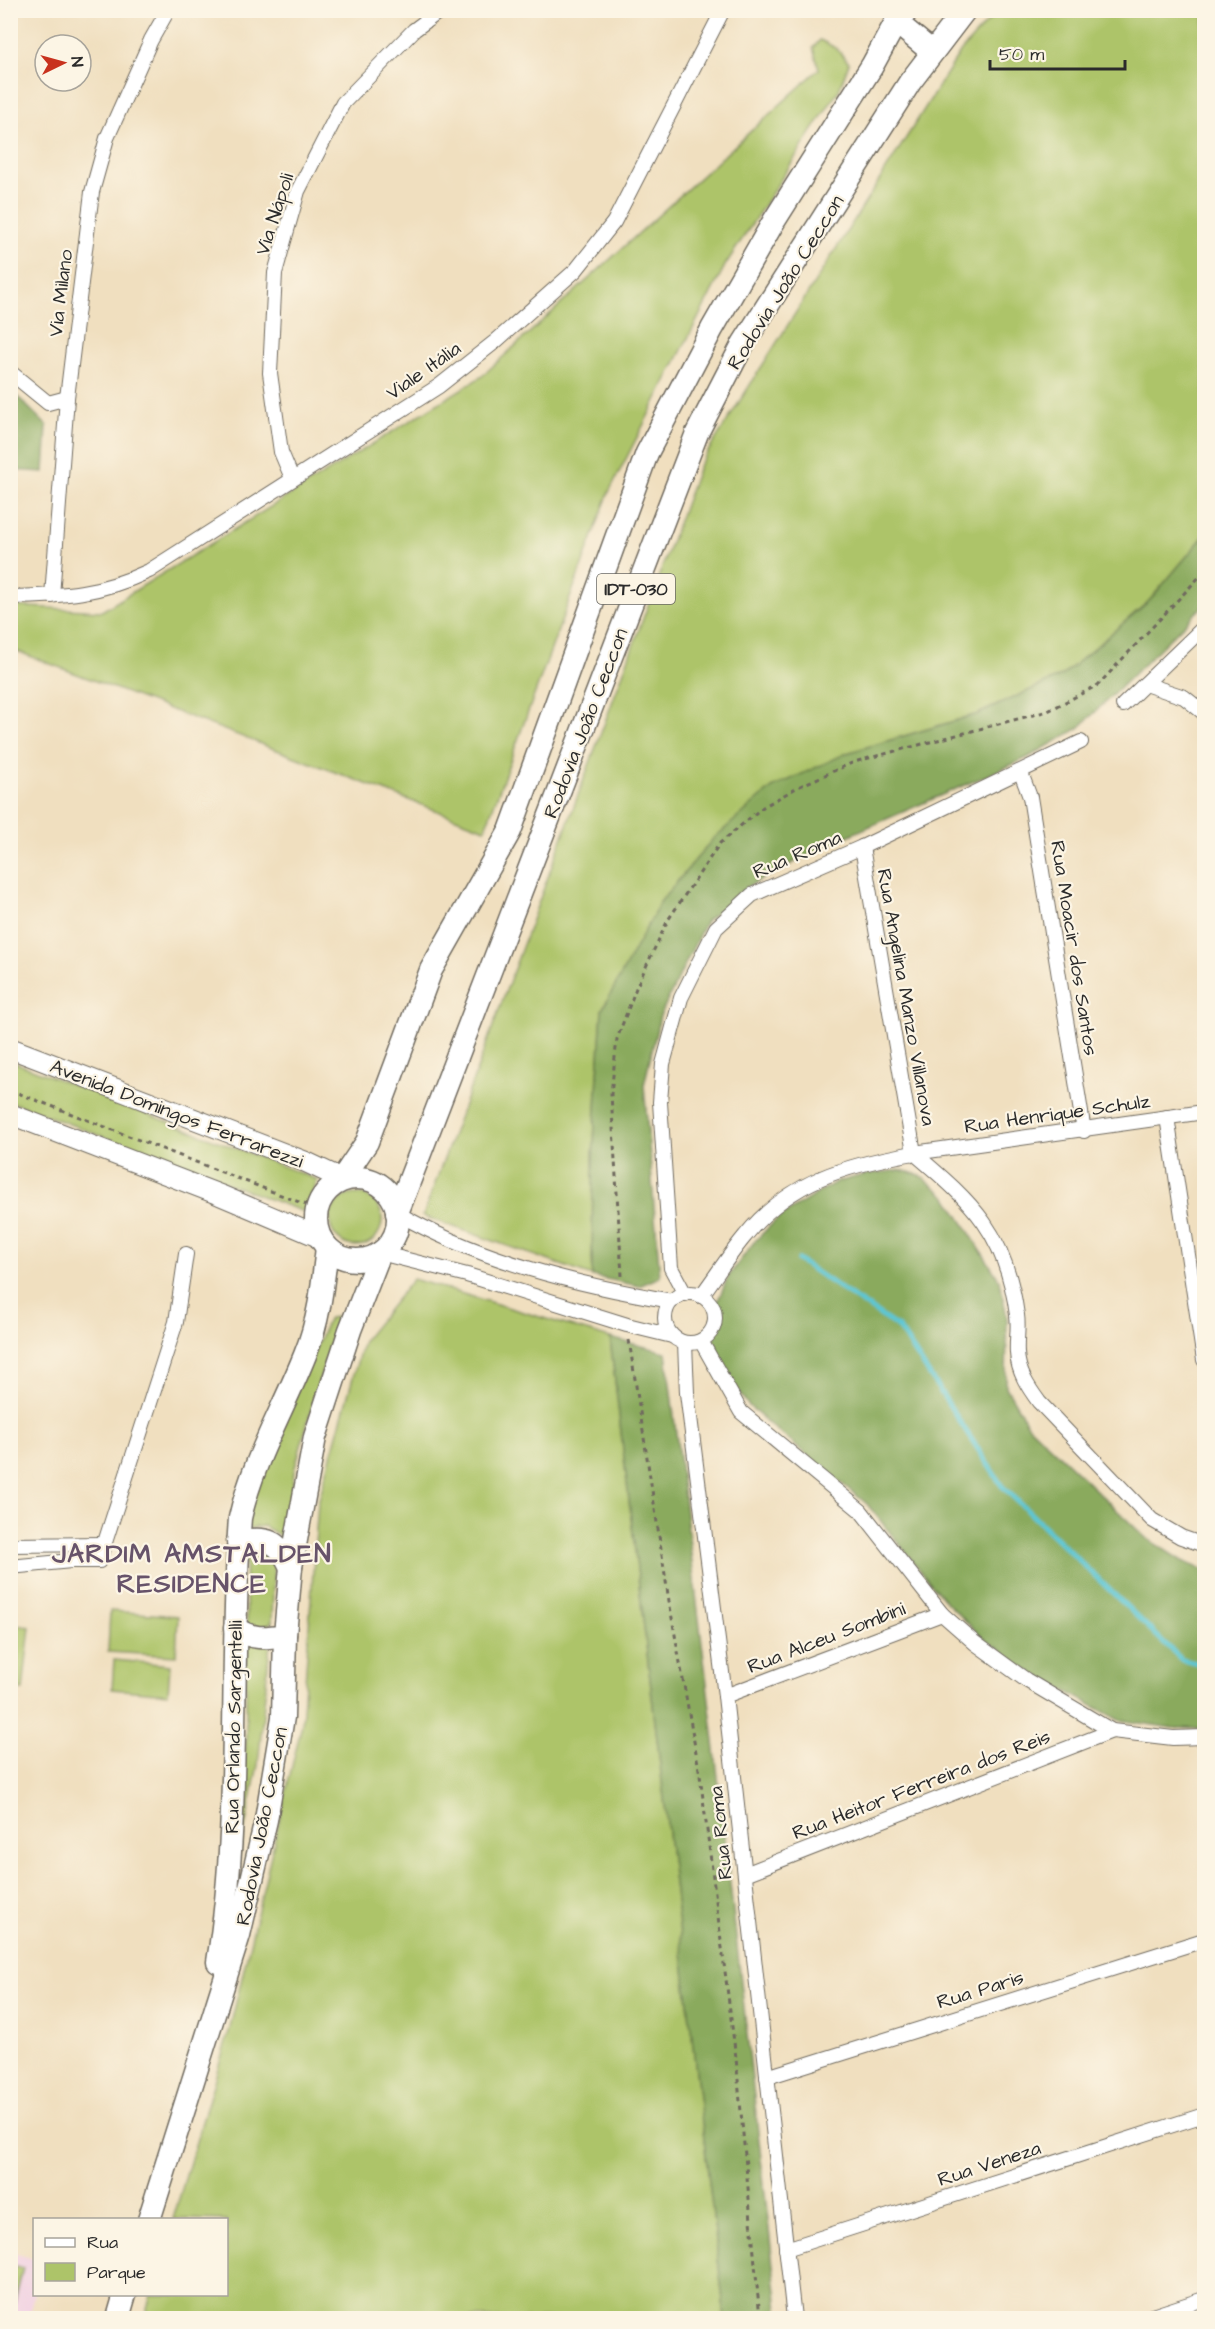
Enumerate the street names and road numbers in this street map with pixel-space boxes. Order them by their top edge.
street label: Via Nápoli [248,170,301,259]
street label: Rodovia João Ceccon [721,190,851,375]
street label: Via Milano [42,248,80,338]
street label: Viale Itália [381,335,467,407]
road number: IDT-030 [597,574,675,604]
street label: Rodovia João Ceccon [537,624,635,822]
street label: Rua Roma [749,824,846,886]
street label: Rua Moacir dos Santos [1043,839,1105,1058]
street label: Rua Angelina Manzo Villanova [869,866,942,1128]
street label: Avenida Domingos Ferrarezzi [45,1053,307,1176]
street label: Rua Henrique Schulz [962,1087,1152,1141]
street label: Rua Alceu Sombini [743,1595,909,1681]
street label: Rua Orlando Sargentelli [218,1620,251,1834]
street label: Rua Heitor Ferreira dos Reis [788,1723,1054,1847]
street label: Rodovia João Ceccon [229,1725,295,1928]
street label: Rua Roma [702,1785,740,1881]
street label: Rua Paris [933,1963,1027,2016]
street label: Rua Veneza [934,2134,1044,2194]

